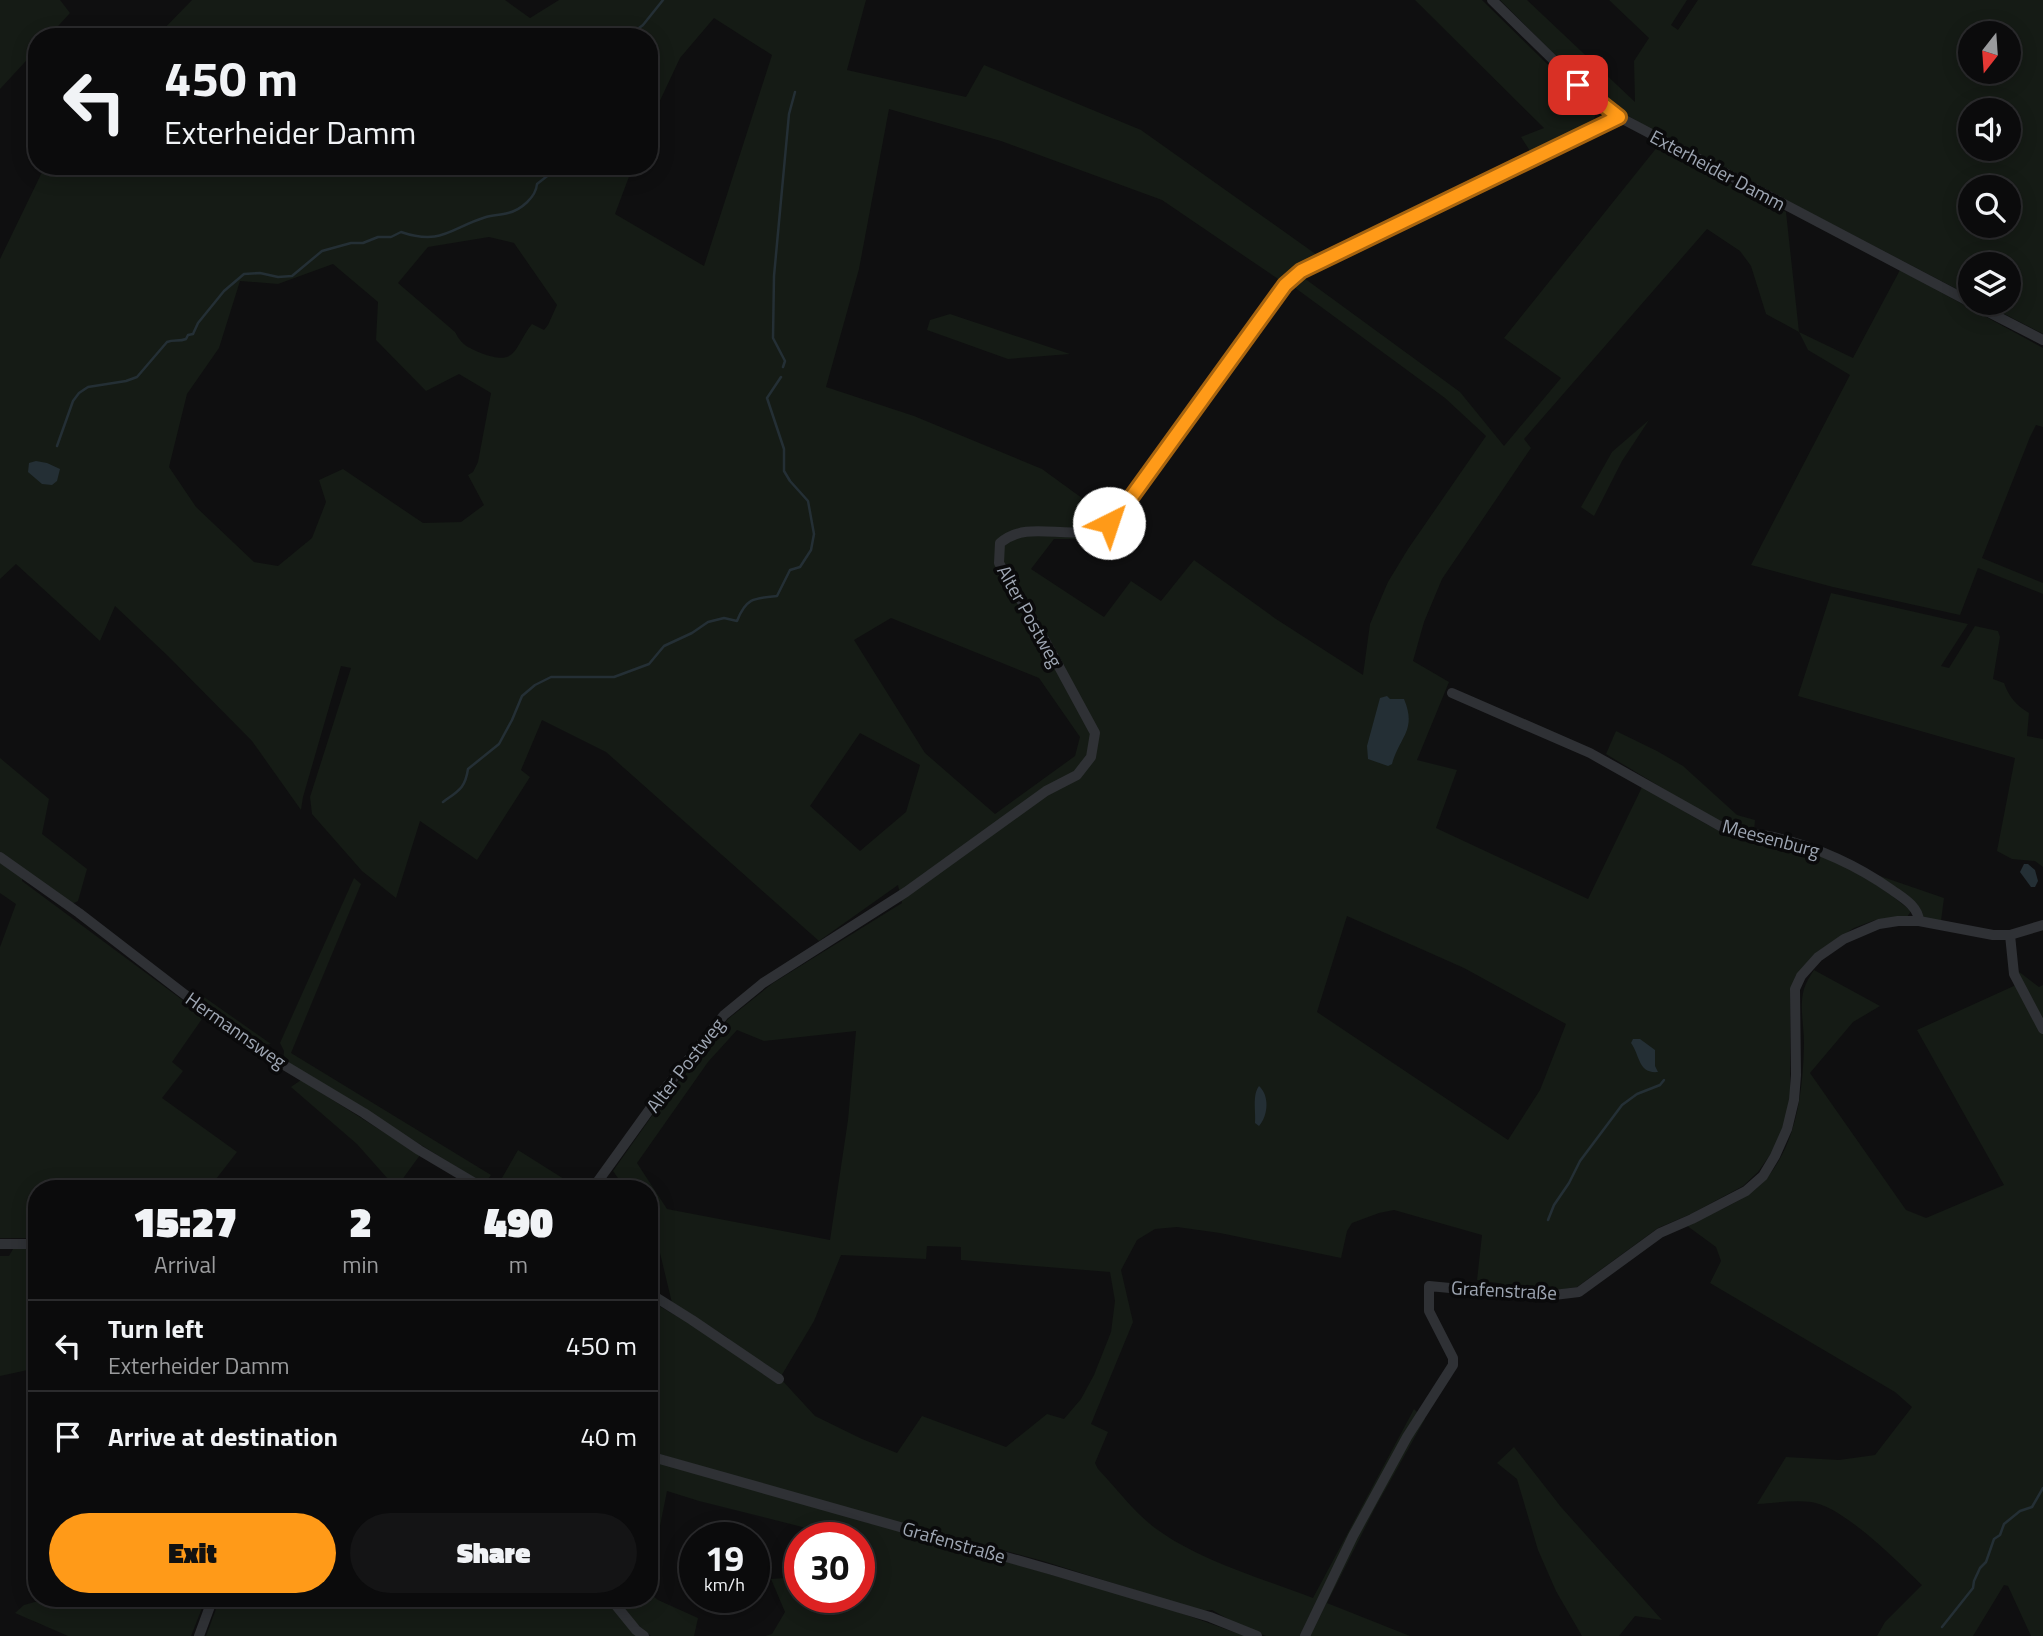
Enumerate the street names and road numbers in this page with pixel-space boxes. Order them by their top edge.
street label: Exterheider Damm [1645,122,1791,218]
street label: Alter Postweg [990,559,1071,672]
street label: Meesenburg [1719,811,1823,865]
street label: Hermannsweg [180,984,293,1075]
street label: Alter Postweg [638,1011,731,1118]
street label: Grafenstraße [1450,1272,1558,1307]
street label: Grafenstraße [899,1513,1009,1570]

